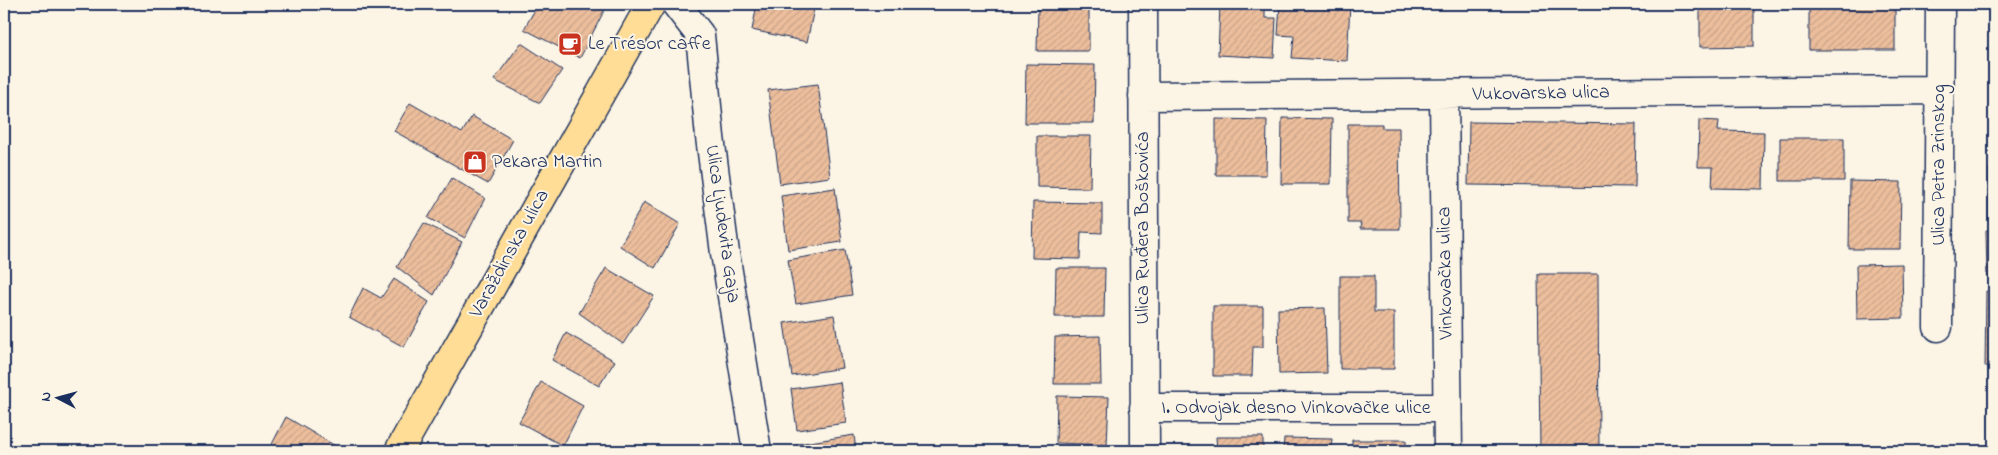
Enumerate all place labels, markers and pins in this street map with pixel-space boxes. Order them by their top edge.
place label: Le Trésor caffe [588,30,711,59]
cafe icon: Le Trésor caffe [557,31,583,57]
place label: Pekara Martin [492,148,602,177]
shop icon: Pekara Martin [462,149,488,175]

